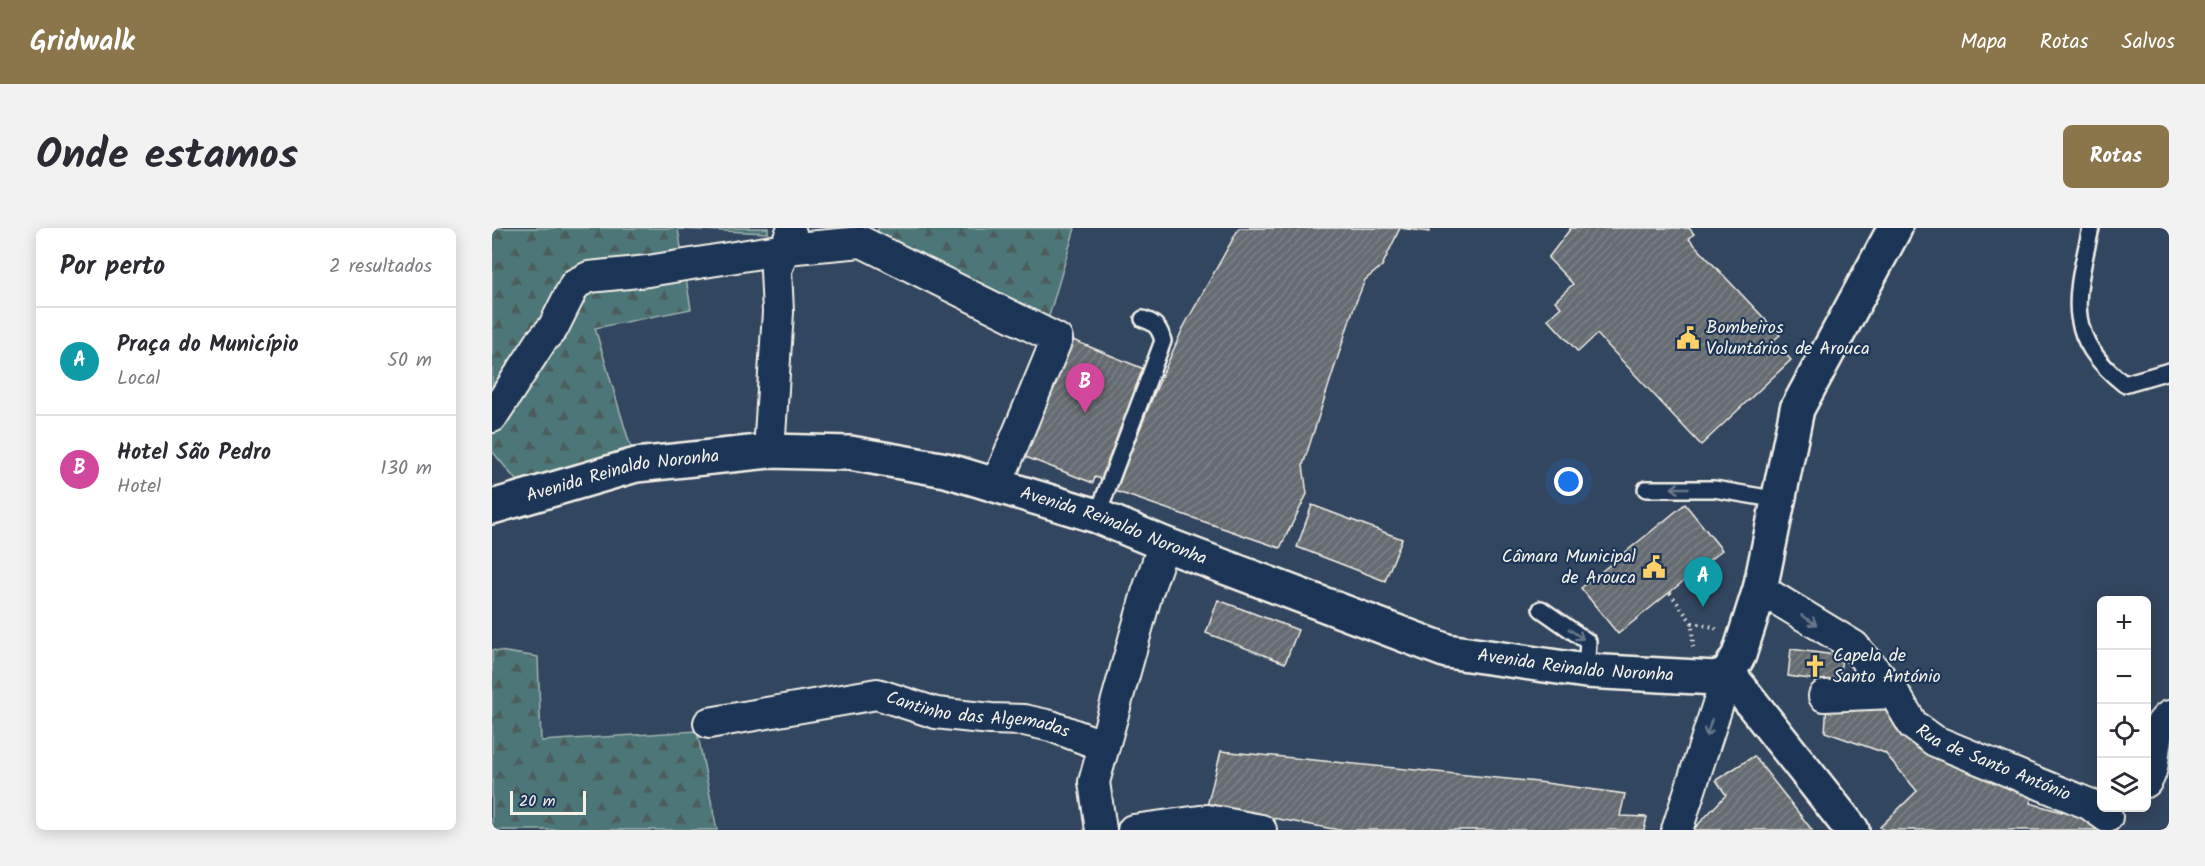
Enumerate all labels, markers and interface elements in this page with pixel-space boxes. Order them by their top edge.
text: Gridwalk [30,20,135,65]
text: Mapa [1961,26,2007,59]
text: Rotas [2040,26,2089,59]
text: Salvos [2122,26,2175,59]
text: Onde estamos [36,123,298,190]
button: Rotas [2063,125,2169,188]
text: Por perto [60,246,165,288]
text: 2 resultados [329,251,432,283]
place label: Bombeiros Voluntários de Arouca [1706,314,1870,364]
public building icon: Bombeiros Voluntários de Arouca [1675,325,1701,351]
text: Praça do Município [117,328,298,363]
text: A [73,345,86,377]
text: 50 m [387,345,432,377]
text: Local [117,363,160,395]
pin: B [1066,364,1104,413]
text: Hotel São Pedro [117,436,271,471]
street label: Avenida Reinaldo Noronha [523,442,721,511]
text: B [73,453,86,485]
text: 130 m [380,453,432,485]
your location [1554,467,1583,496]
text: Hotel [117,471,161,503]
street label: Avenida Reinaldo Noronha [1017,479,1211,573]
one-way arrow [1670,482,1690,494]
place label: Câmara Municipal de Arouca [1502,543,1637,593]
public building icon: Câmara Municipal de Arouca [1641,554,1667,580]
pin: A [1684,558,1722,607]
map controls [2097,596,2151,812]
button: + [2097,596,2151,650]
one-way arrow [1800,615,1817,627]
one-way arrow [1568,628,1584,640]
street label: Avenida Reinaldo Noronha [1476,641,1675,690]
place label: Capela de Santo António [1833,642,1941,692]
button: − [2097,650,2151,704]
church icon: Capela de Santo António [1802,653,1828,679]
street label: Cantinho das Algemadas [882,683,1074,746]
button: locate [2097,704,2151,758]
street label: Rua de Santo António [1909,717,2075,809]
one-way arrow [1703,718,1714,737]
button: layers [2097,758,2151,812]
scale bar [510,788,586,816]
text: 20 m [519,789,555,814]

